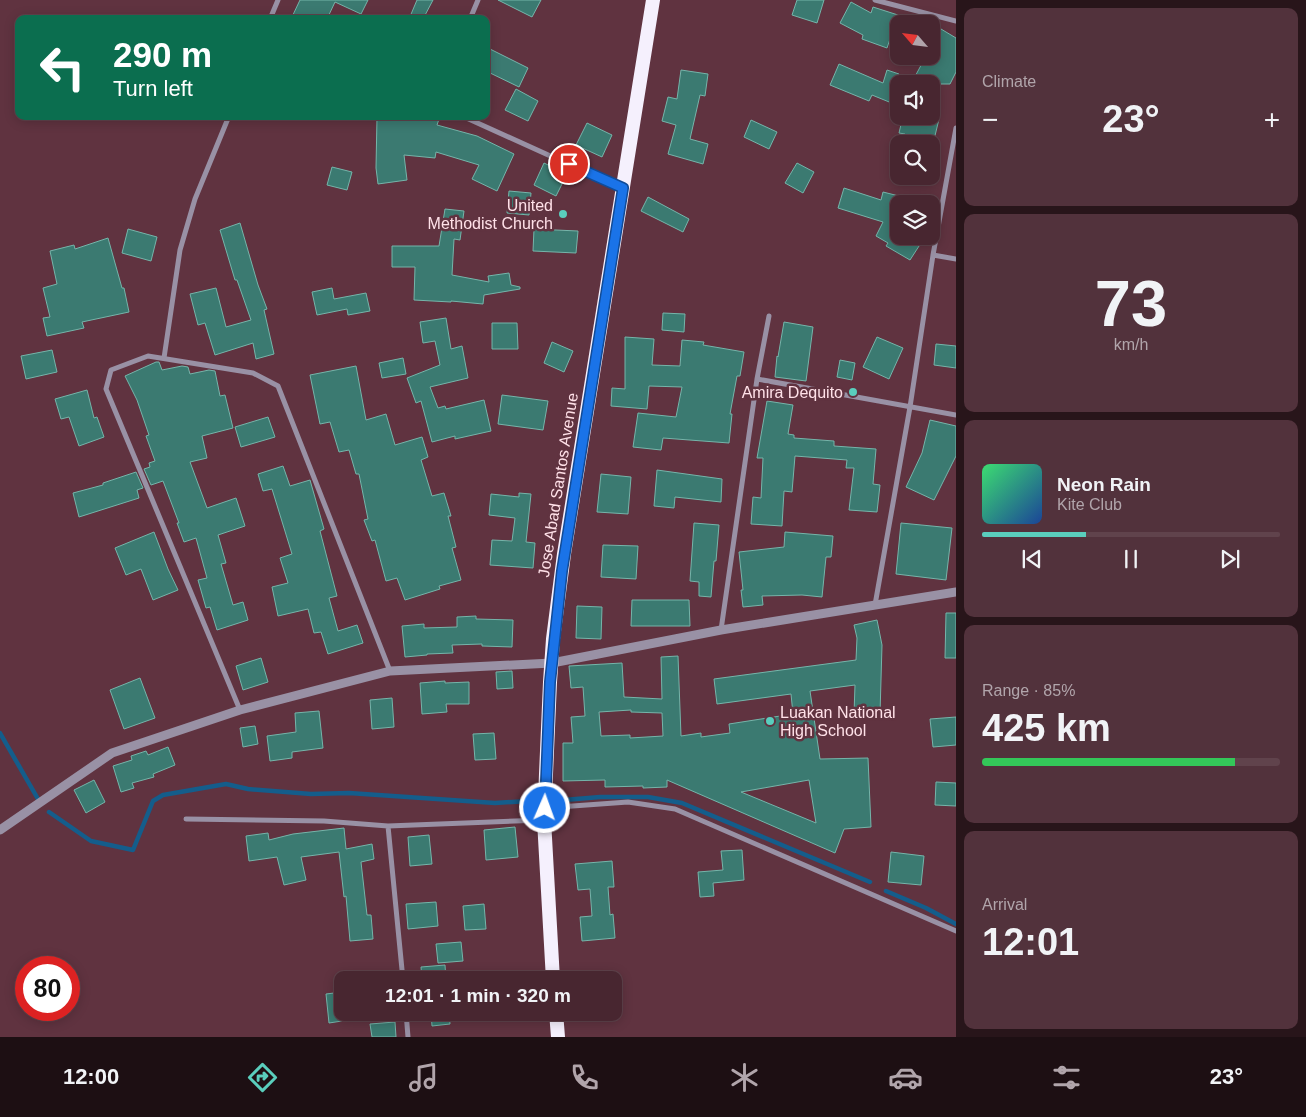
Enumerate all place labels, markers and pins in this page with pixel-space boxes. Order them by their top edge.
pin [548,143,590,185]
place label: United Methodist Church [428,197,553,232]
marker: United Methodist Church [557,208,569,220]
place label: Amira Dequito [742,384,843,401]
marker: Amira Dequito [847,386,859,398]
place label: Luakan National High School [780,704,896,739]
marker: Luakan National High School [764,715,776,727]

